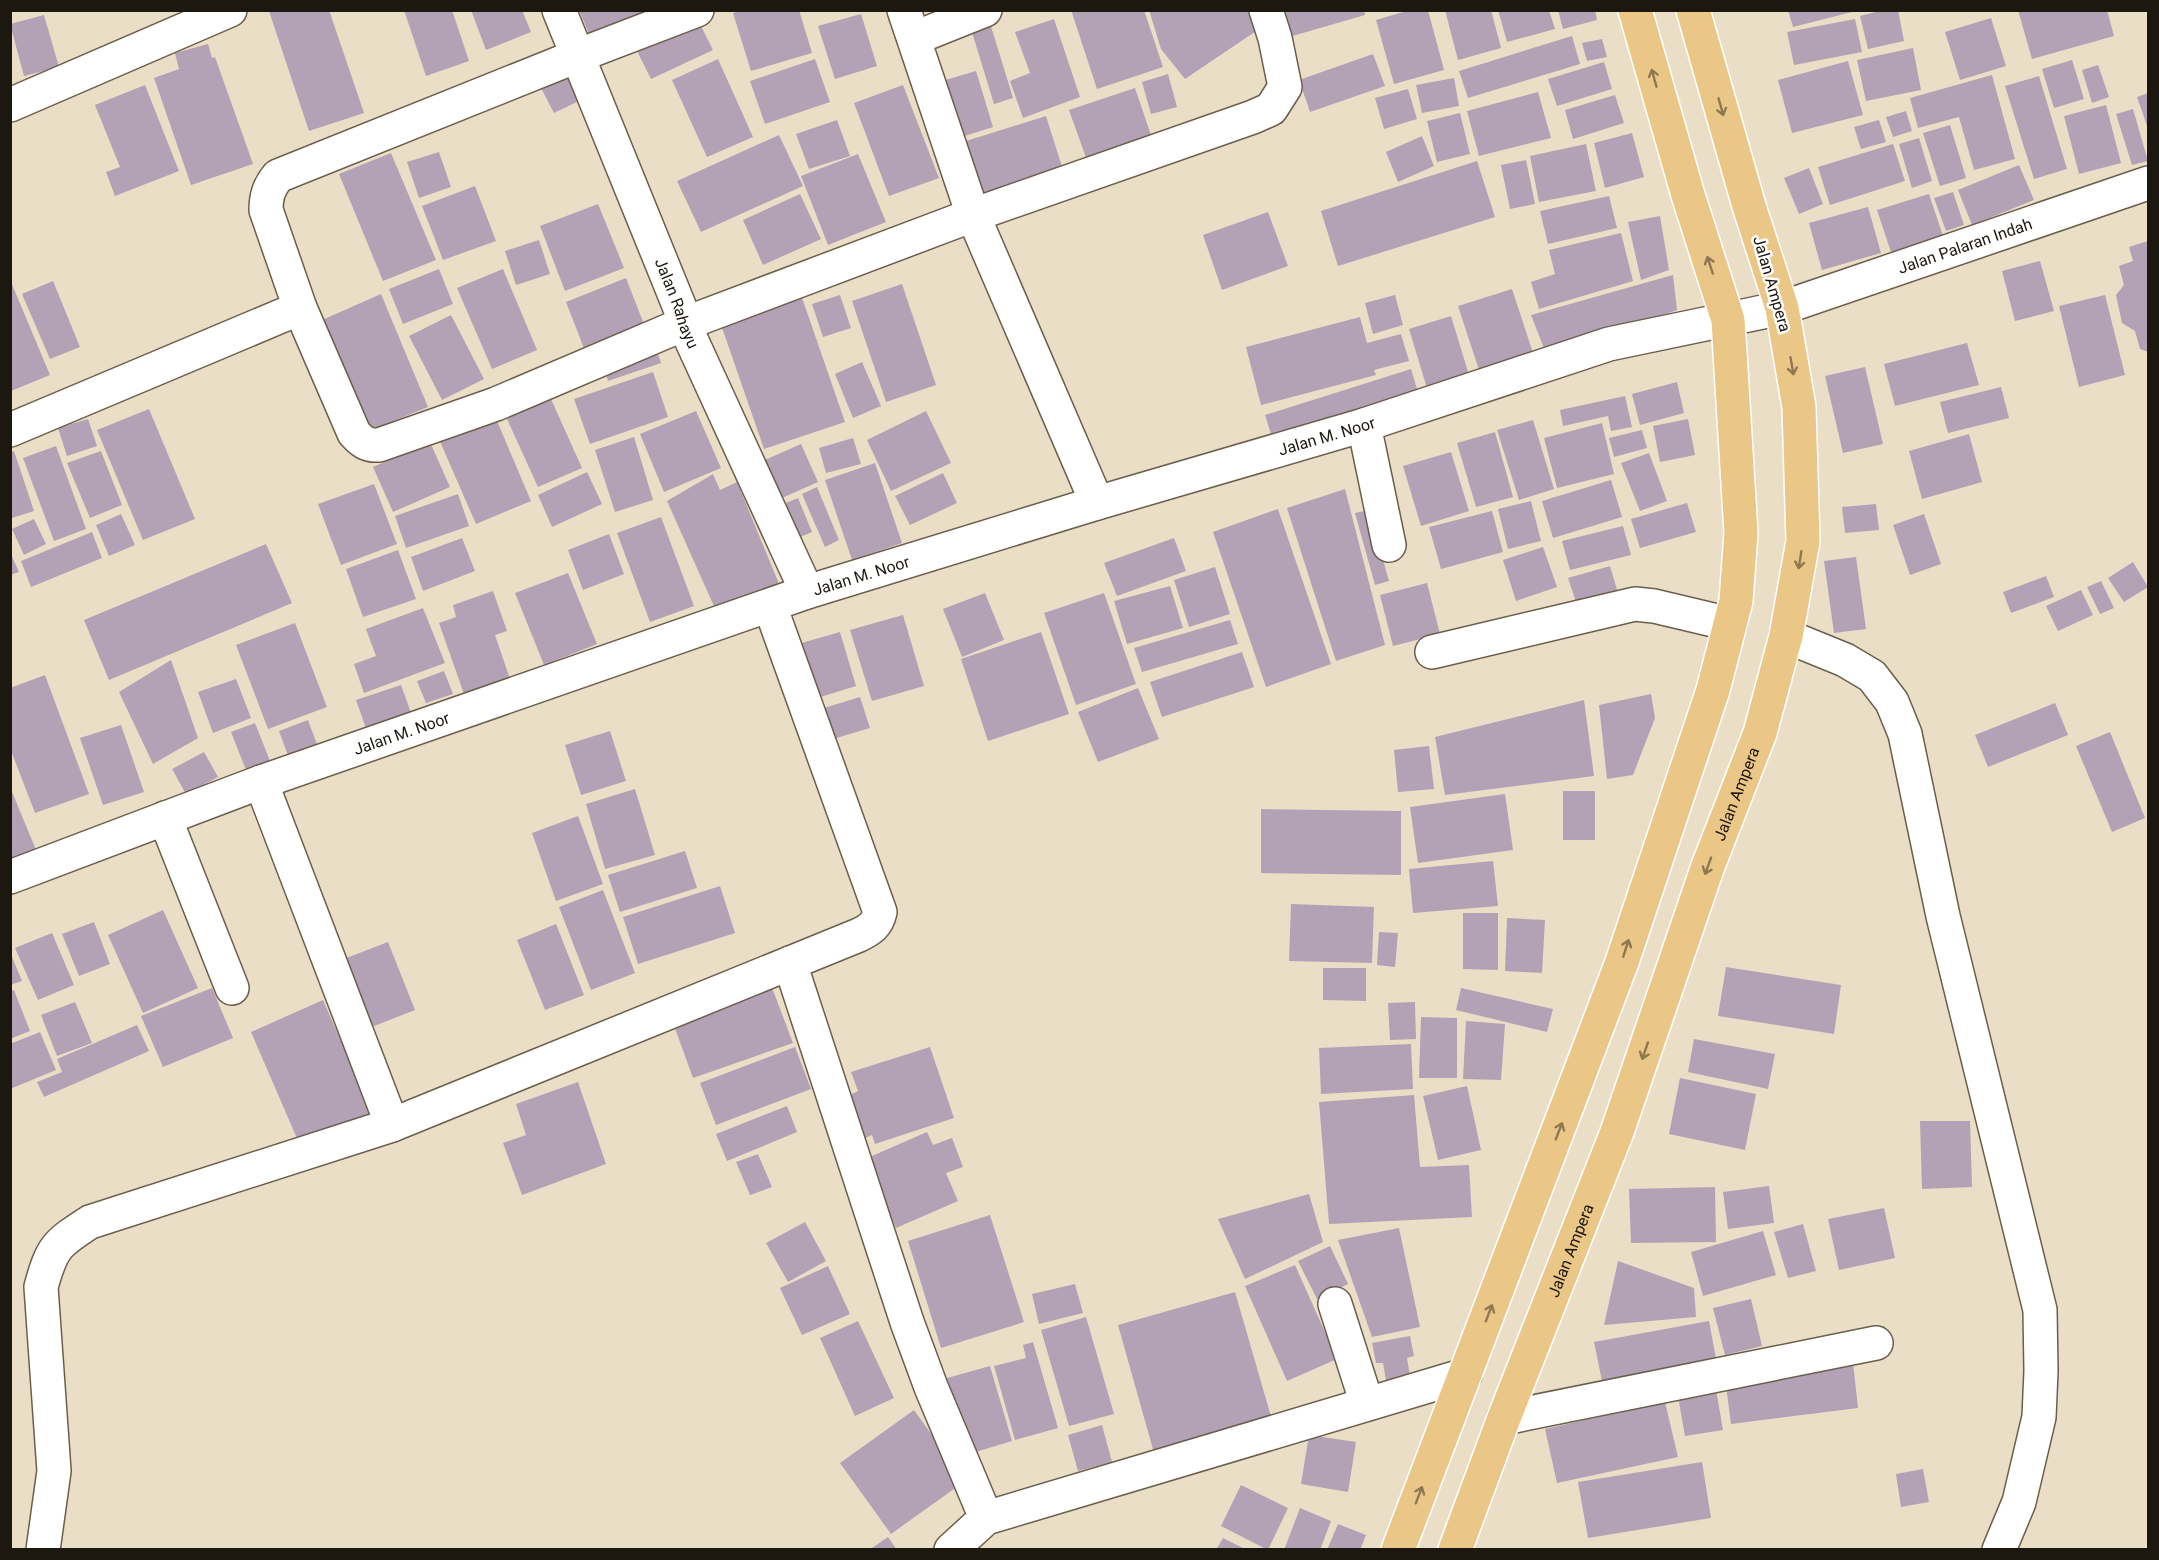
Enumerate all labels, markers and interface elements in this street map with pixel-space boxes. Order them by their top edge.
one-way arrow [1648,69,1659,88]
one-way arrow [1716,97,1727,116]
street label: Jalan Palaran Indah [1895,214,2034,277]
street label: Jalan Ampera [1749,234,1795,334]
street label: Jalan Rahayu [651,255,703,351]
one-way arrow [1704,256,1715,275]
one-way arrow [1787,355,1798,375]
street label: Jalan M. Noor [1276,412,1378,459]
one-way arrow [1794,549,1805,569]
street label: Jalan M. Noor [810,551,912,599]
street label: Jalan M. Noor [351,708,452,759]
street label: Jalan Ampera [1709,744,1763,843]
one-way arrow [1702,856,1713,875]
one-way arrow [1622,939,1633,958]
one-way arrow [1638,1041,1649,1060]
one-way arrow [1554,1122,1565,1141]
street label: Jalan Ampera [1543,1201,1597,1300]
one-way arrow [1484,1304,1495,1323]
one-way arrow [1414,1486,1425,1505]

